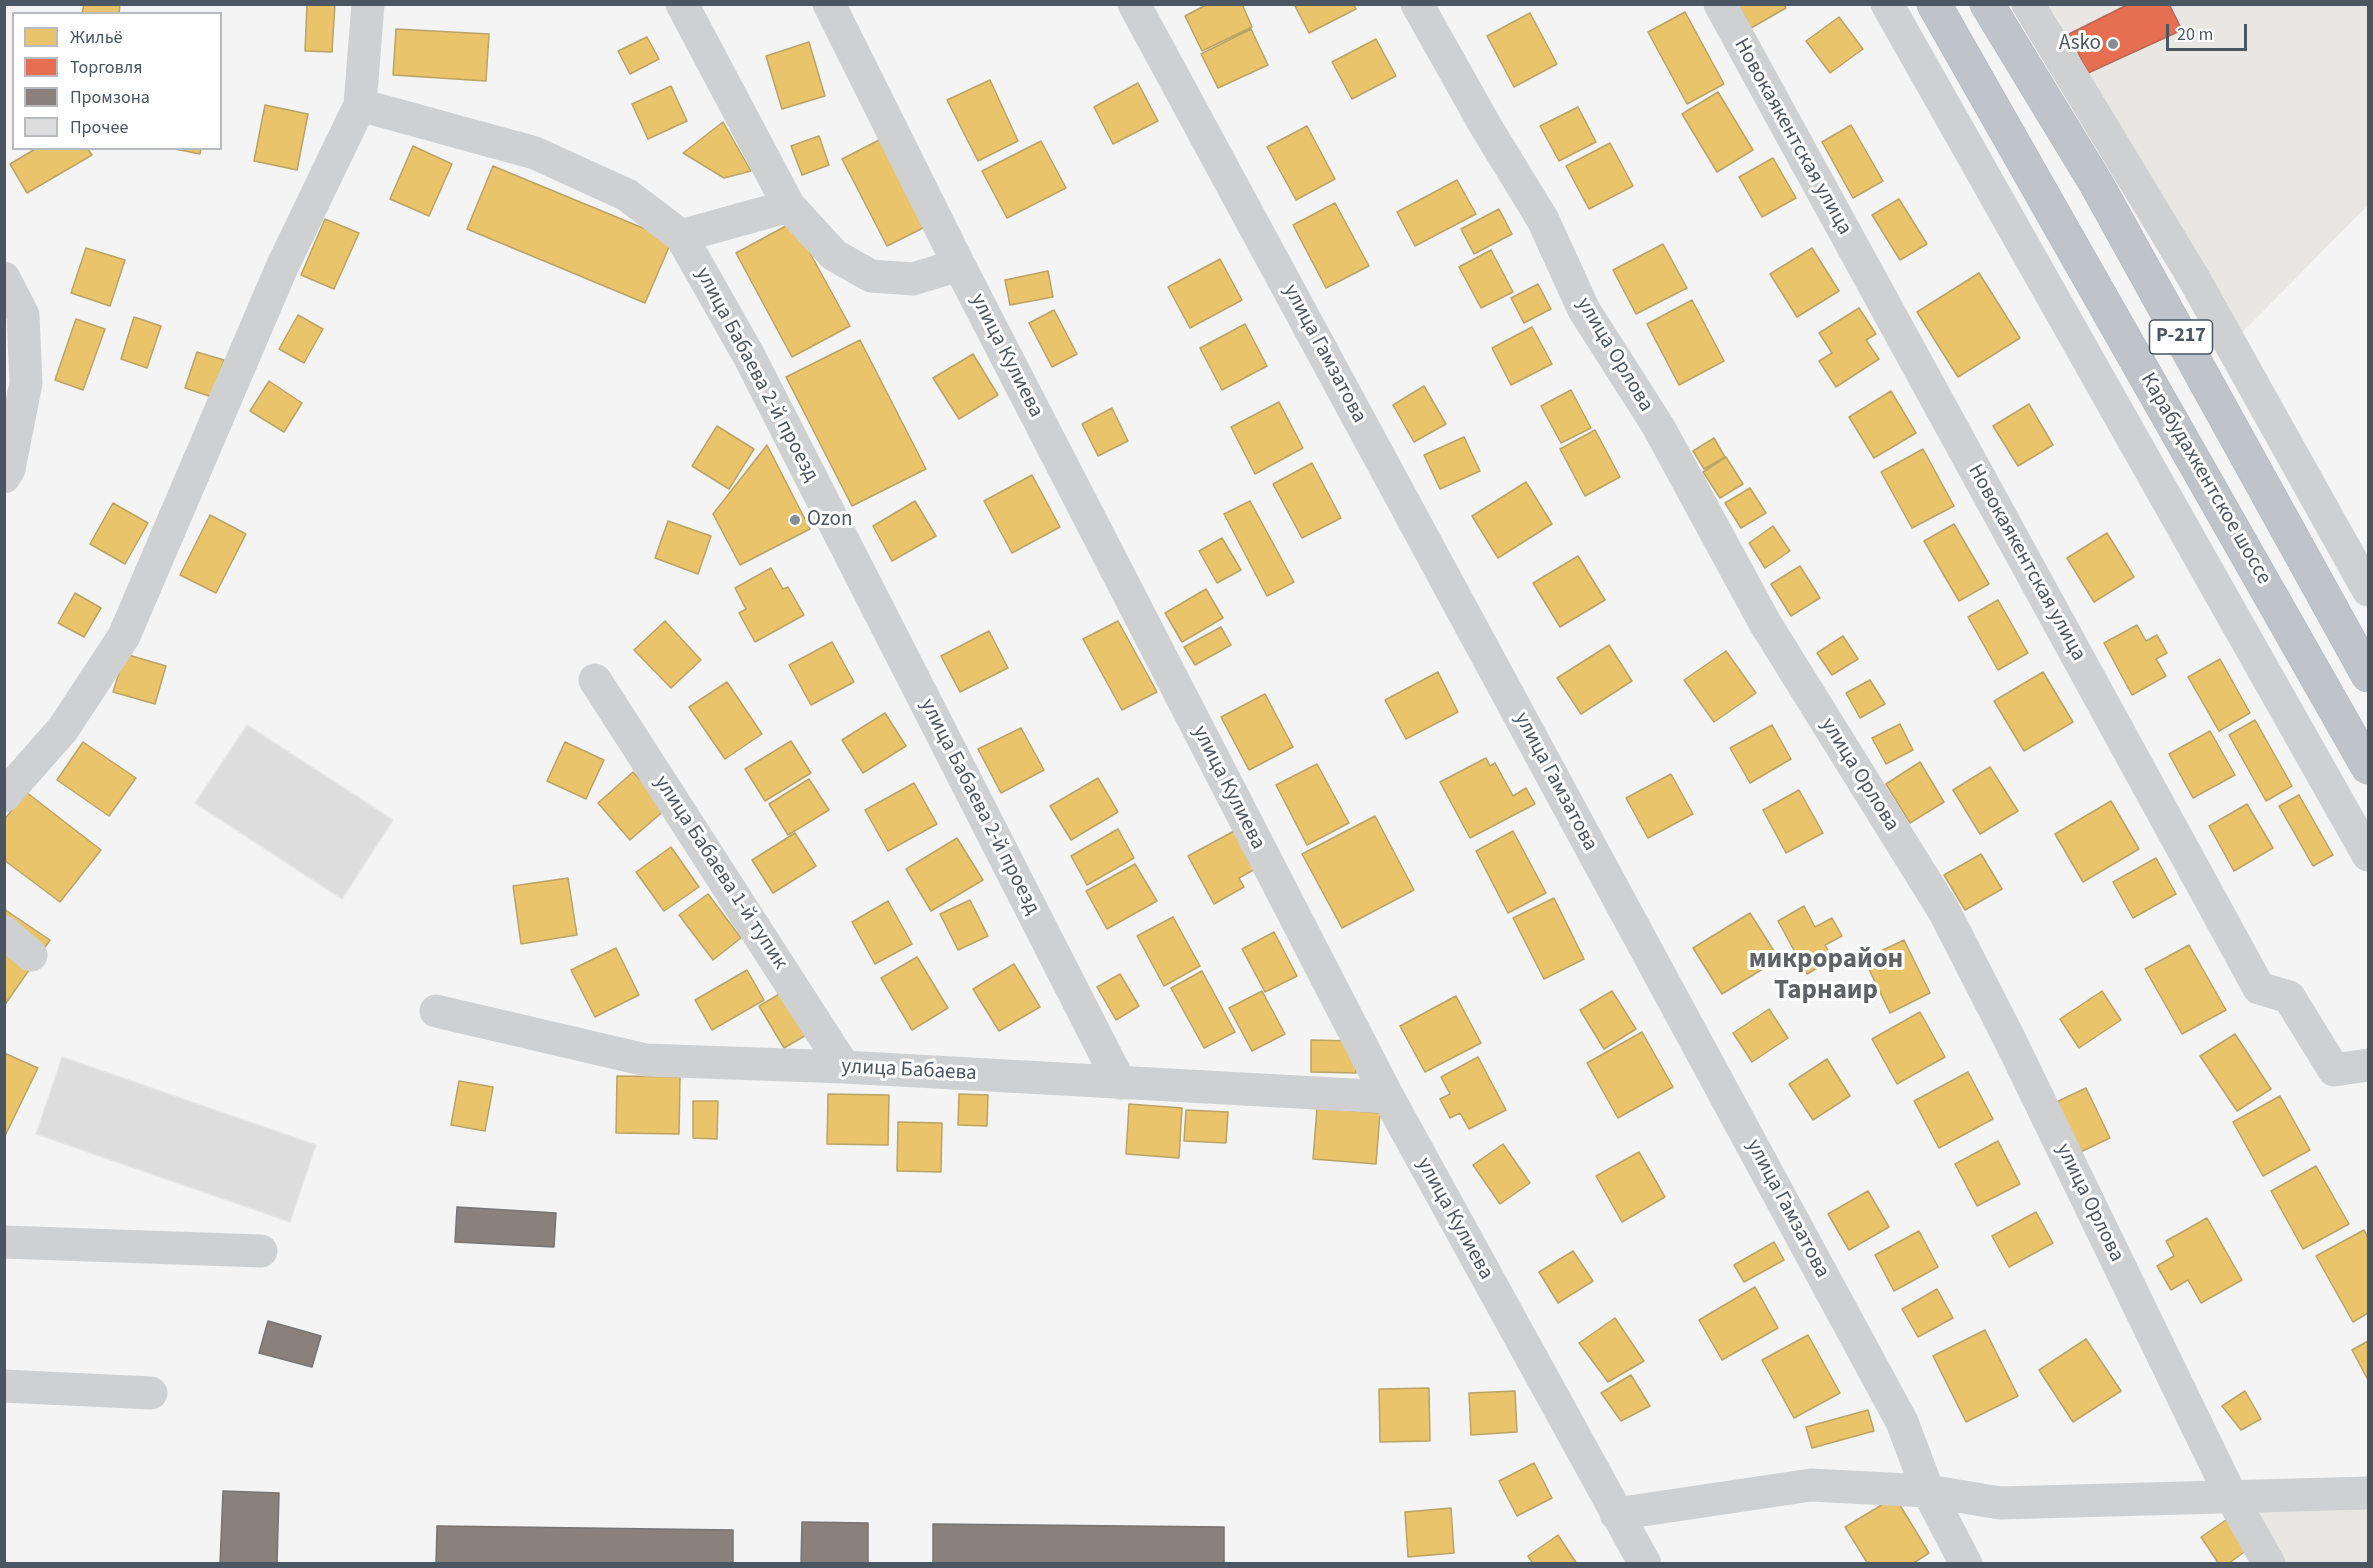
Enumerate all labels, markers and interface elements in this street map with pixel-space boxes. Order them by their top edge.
legend [12,12,222,150]
scale bar [2169,12,2250,50]
text: 20 m [2177,22,2213,47]
text: Жильё [70,25,122,50]
place label: Asko [2059,31,2101,57]
street label: Новокаякентская улица [1727,34,1857,240]
marker: Asko [2106,37,2120,51]
text: Торговля [70,55,143,80]
text: Промзона [70,85,150,110]
text: Прочее [70,115,128,140]
street label: улица Бабаева 2-й проезд [689,264,823,486]
street label: улица Гамзатова [1277,280,1371,428]
street label: улица Кулиева [964,290,1048,422]
street label: улица Орлова [1570,293,1658,417]
road number: Р-217 [2150,320,2212,354]
street label: Карабудахкентское шоссе [2134,369,2276,589]
street label: Новокаякентская улица [1961,460,2091,666]
place label: Ozon [807,507,852,533]
marker: Ozon [788,513,802,527]
street label: улица Бабаева 2-й проезд [914,695,1044,919]
street label: улица Гамзатова [1508,708,1602,856]
street label: улица Орлова [1814,714,1904,836]
street label: улица Кулиева [1186,722,1270,854]
street label: улица Бабаева 1-й тупик [648,771,792,975]
district label: микрорайон Тарнаир [1749,945,1903,1008]
street label: улица Бабаева [841,1055,977,1087]
street label: улица Гамзатова [1740,1135,1834,1283]
street label: улица Орлова [2049,1140,2129,1266]
street label: улица Кулиева [1410,1154,1498,1284]

